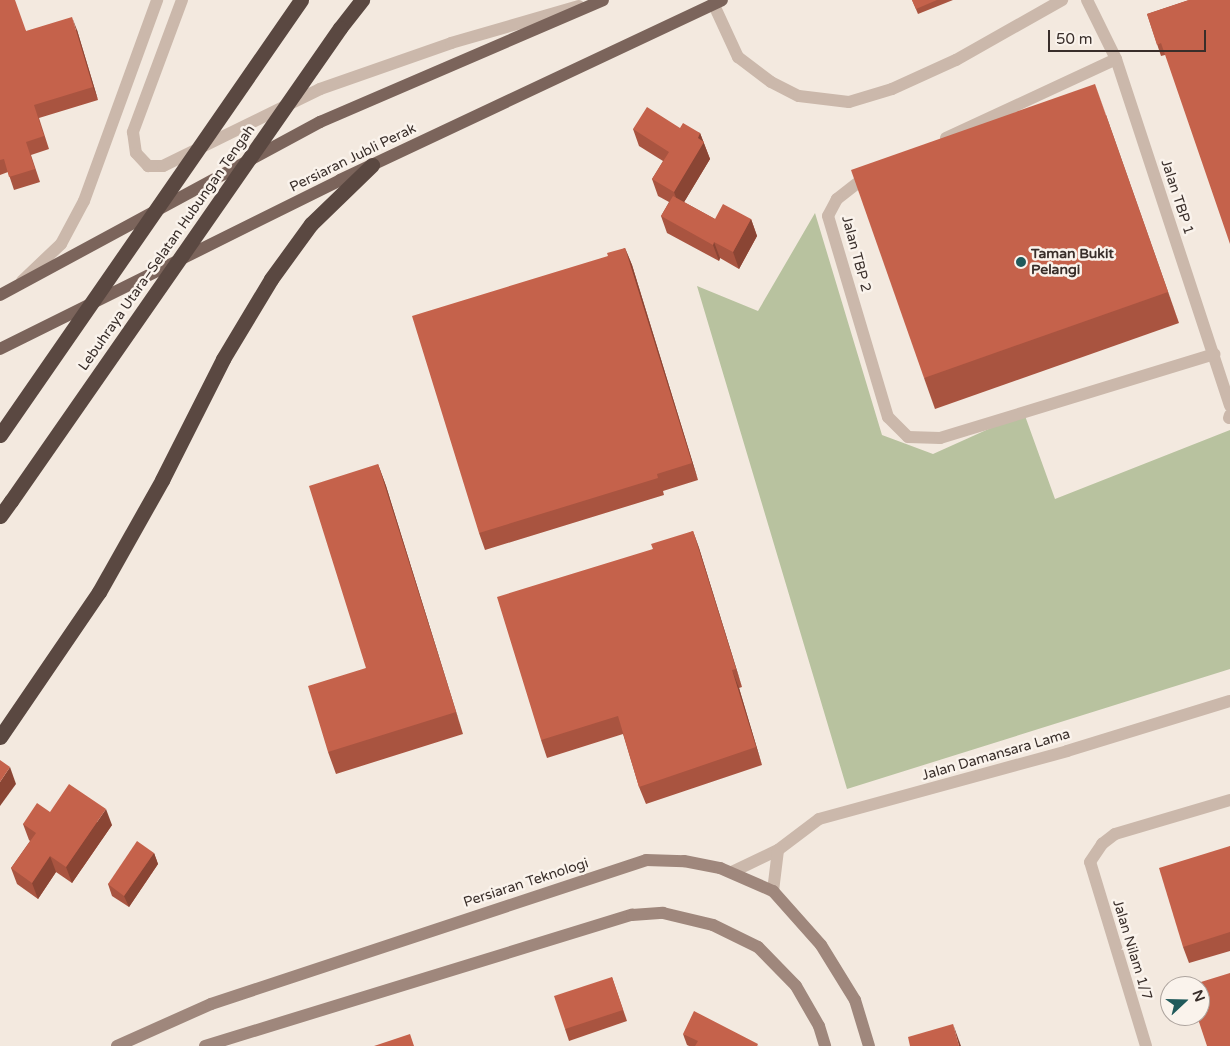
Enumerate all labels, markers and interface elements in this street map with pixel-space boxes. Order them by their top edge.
scale bar [1050,20,1208,52]
text: 50 m [1056,30,1093,48]
street label: Persiaran Jubli Perak [287,120,419,196]
street label: Lebuhraya Utara–Selatan Hubungan Tengah [75,122,259,374]
street label: Jalan TBP 1 [1157,157,1197,237]
street label: Jalan TBP 2 [838,214,874,294]
place label: Taman Bukit Pelangi [1031,246,1114,278]
marker: Taman Bukit Pelangi [1015,256,1027,268]
street label: Jalan Damansara Lama [920,726,1072,784]
street label: Persiaran Teknologi [461,855,591,911]
street label: Jalan Nilam 1/7 [1109,898,1155,1002]
north arrow [1160,976,1210,1026]
text: N [1189,988,1208,1004]

